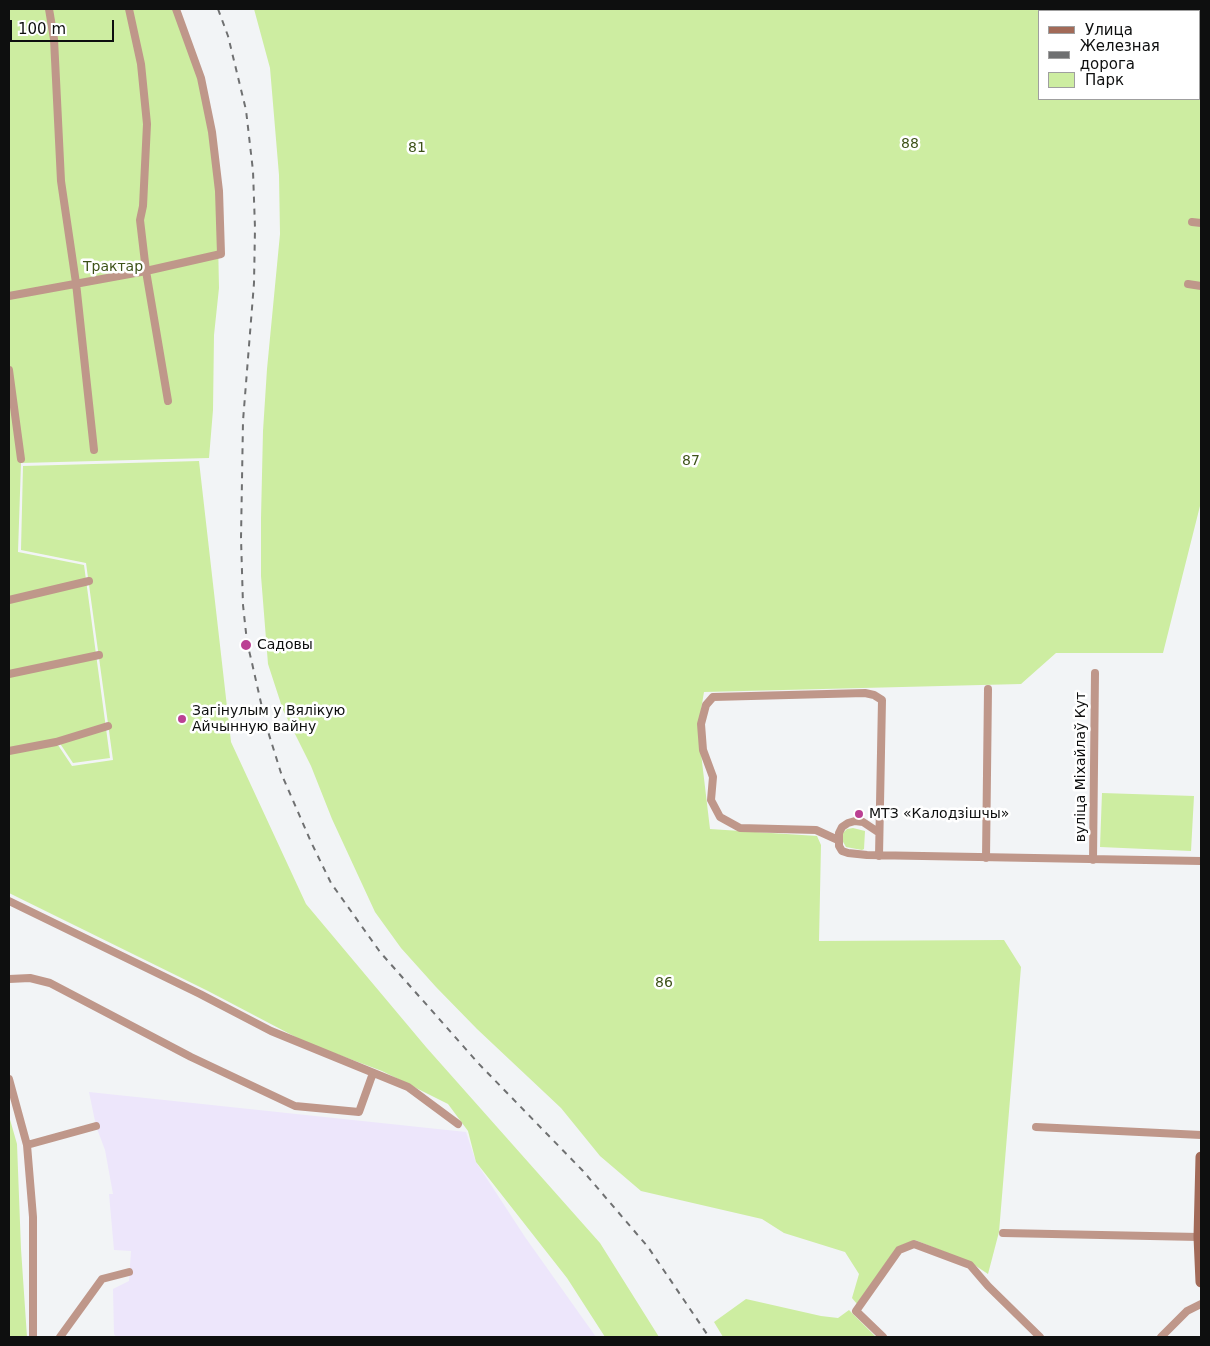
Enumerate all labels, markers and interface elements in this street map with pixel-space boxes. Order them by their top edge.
scale bar [12,10,116,42]
legend [1038,10,1200,100]
text: 100 m [18,20,66,38]
text: Улица [1085,21,1133,39]
text: Железная дорога [1080,37,1160,73]
text: Парк [1085,71,1124,89]
park label: 88 [901,136,919,152]
park label: 81 [408,140,426,156]
park label: Трактар [83,259,143,275]
park label: 87 [682,453,700,469]
place label: Садовы [257,637,313,653]
marker: Садовы [239,638,253,652]
street label: вуліца Міхайлаў Кут [1073,692,1089,842]
place label: Загінулым у Вялікую Айчынную вайну [192,703,345,736]
marker: Загінулым у Вялікую Айчынную вайну [176,713,188,725]
place label: МТЗ «Калодзішчы» [869,806,1009,822]
marker: МТЗ «Калодзішчы» [853,808,865,820]
park label: 86 [655,975,673,991]

